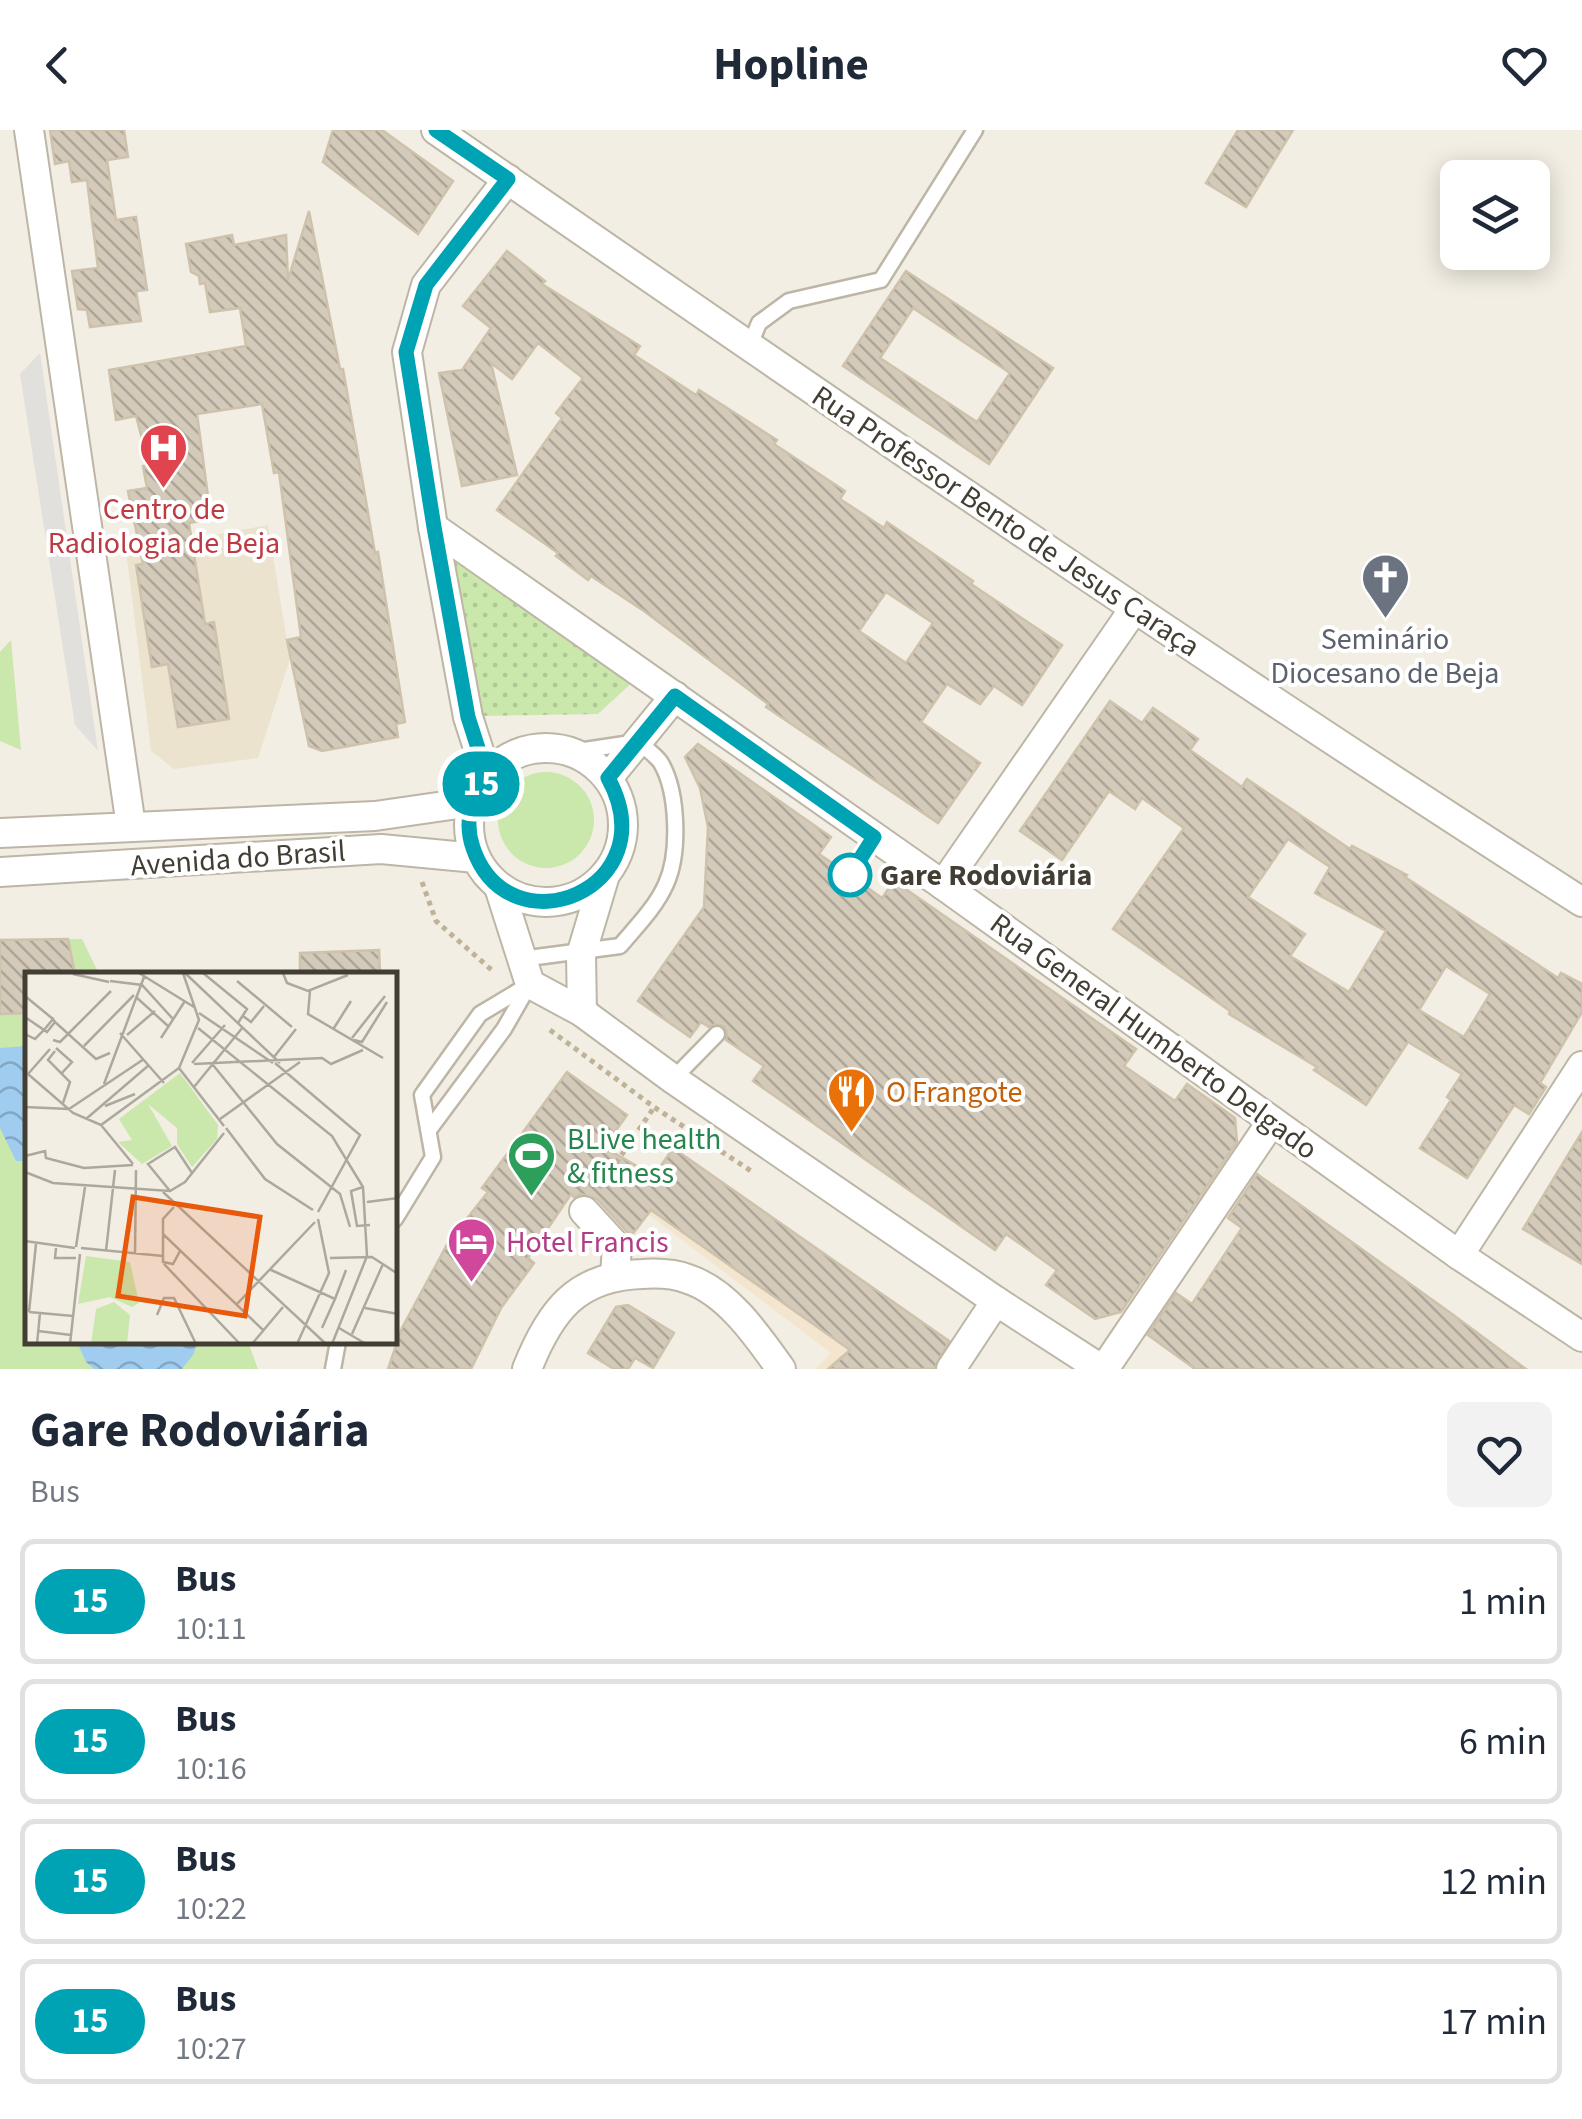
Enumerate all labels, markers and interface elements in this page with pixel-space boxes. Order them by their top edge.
text: Hopline [713,33,869,97]
icon: back [30,38,85,93]
icon: heart [1497,38,1552,93]
map controls [1440,160,1550,270]
button: layers [1440,160,1550,270]
street label: Rua Professor Bento de Jesus Caraça [803,375,1208,668]
hospital icon: Centro de Radiologia de Beja [138,422,190,490]
place label: Centro de Radiologia de Beja [48,488,280,565]
church icon: Seminário Diocesano de Beja [1359,552,1411,620]
place label: Seminário Diocesano de Beja [1271,618,1499,695]
line badge: 15 [436,752,526,816]
text: 15 [463,759,499,809]
street label: Avenida do Brasil [129,830,347,887]
marker: Gare Rodoviária [829,854,871,896]
place label: Gare Rodoviária [880,854,1092,897]
street label: Rua General Humberto Delgado [981,903,1327,1170]
inset map [25,972,398,1344]
restaurant icon: O Frangote [825,1066,877,1134]
place label: O Frangote [886,1071,1022,1114]
place label: BLive health & fitness [567,1118,721,1195]
sports icon: BLive health & fitness [506,1130,558,1198]
hotel icon: Hotel Francis [445,1216,497,1284]
place label: Hotel Francis [506,1221,669,1264]
text: Gare Rodoviária [30,1397,370,1465]
button: heart [1447,1402,1552,1507]
text: Bus [30,1469,80,1515]
text: Bus [175,1552,236,1606]
text: 1 min [1459,1575,1547,1629]
text: 15 [72,1576,108,1626]
text: 10:11 [175,1606,247,1652]
text: Bus [175,1692,236,1746]
text: 6 min [1459,1715,1547,1769]
text: 15 [72,1716,108,1766]
text: 10:16 [175,1746,247,1792]
text: Bus [175,1832,236,1886]
text: 12 min [1440,1855,1547,1909]
text: 15 [72,1856,108,1906]
text: 10:22 [175,1886,247,1932]
text: Bus [175,1972,236,2026]
text: 17 min [1440,1995,1547,2049]
text: 15 [72,1996,108,2046]
text: 10:27 [175,2026,247,2072]

